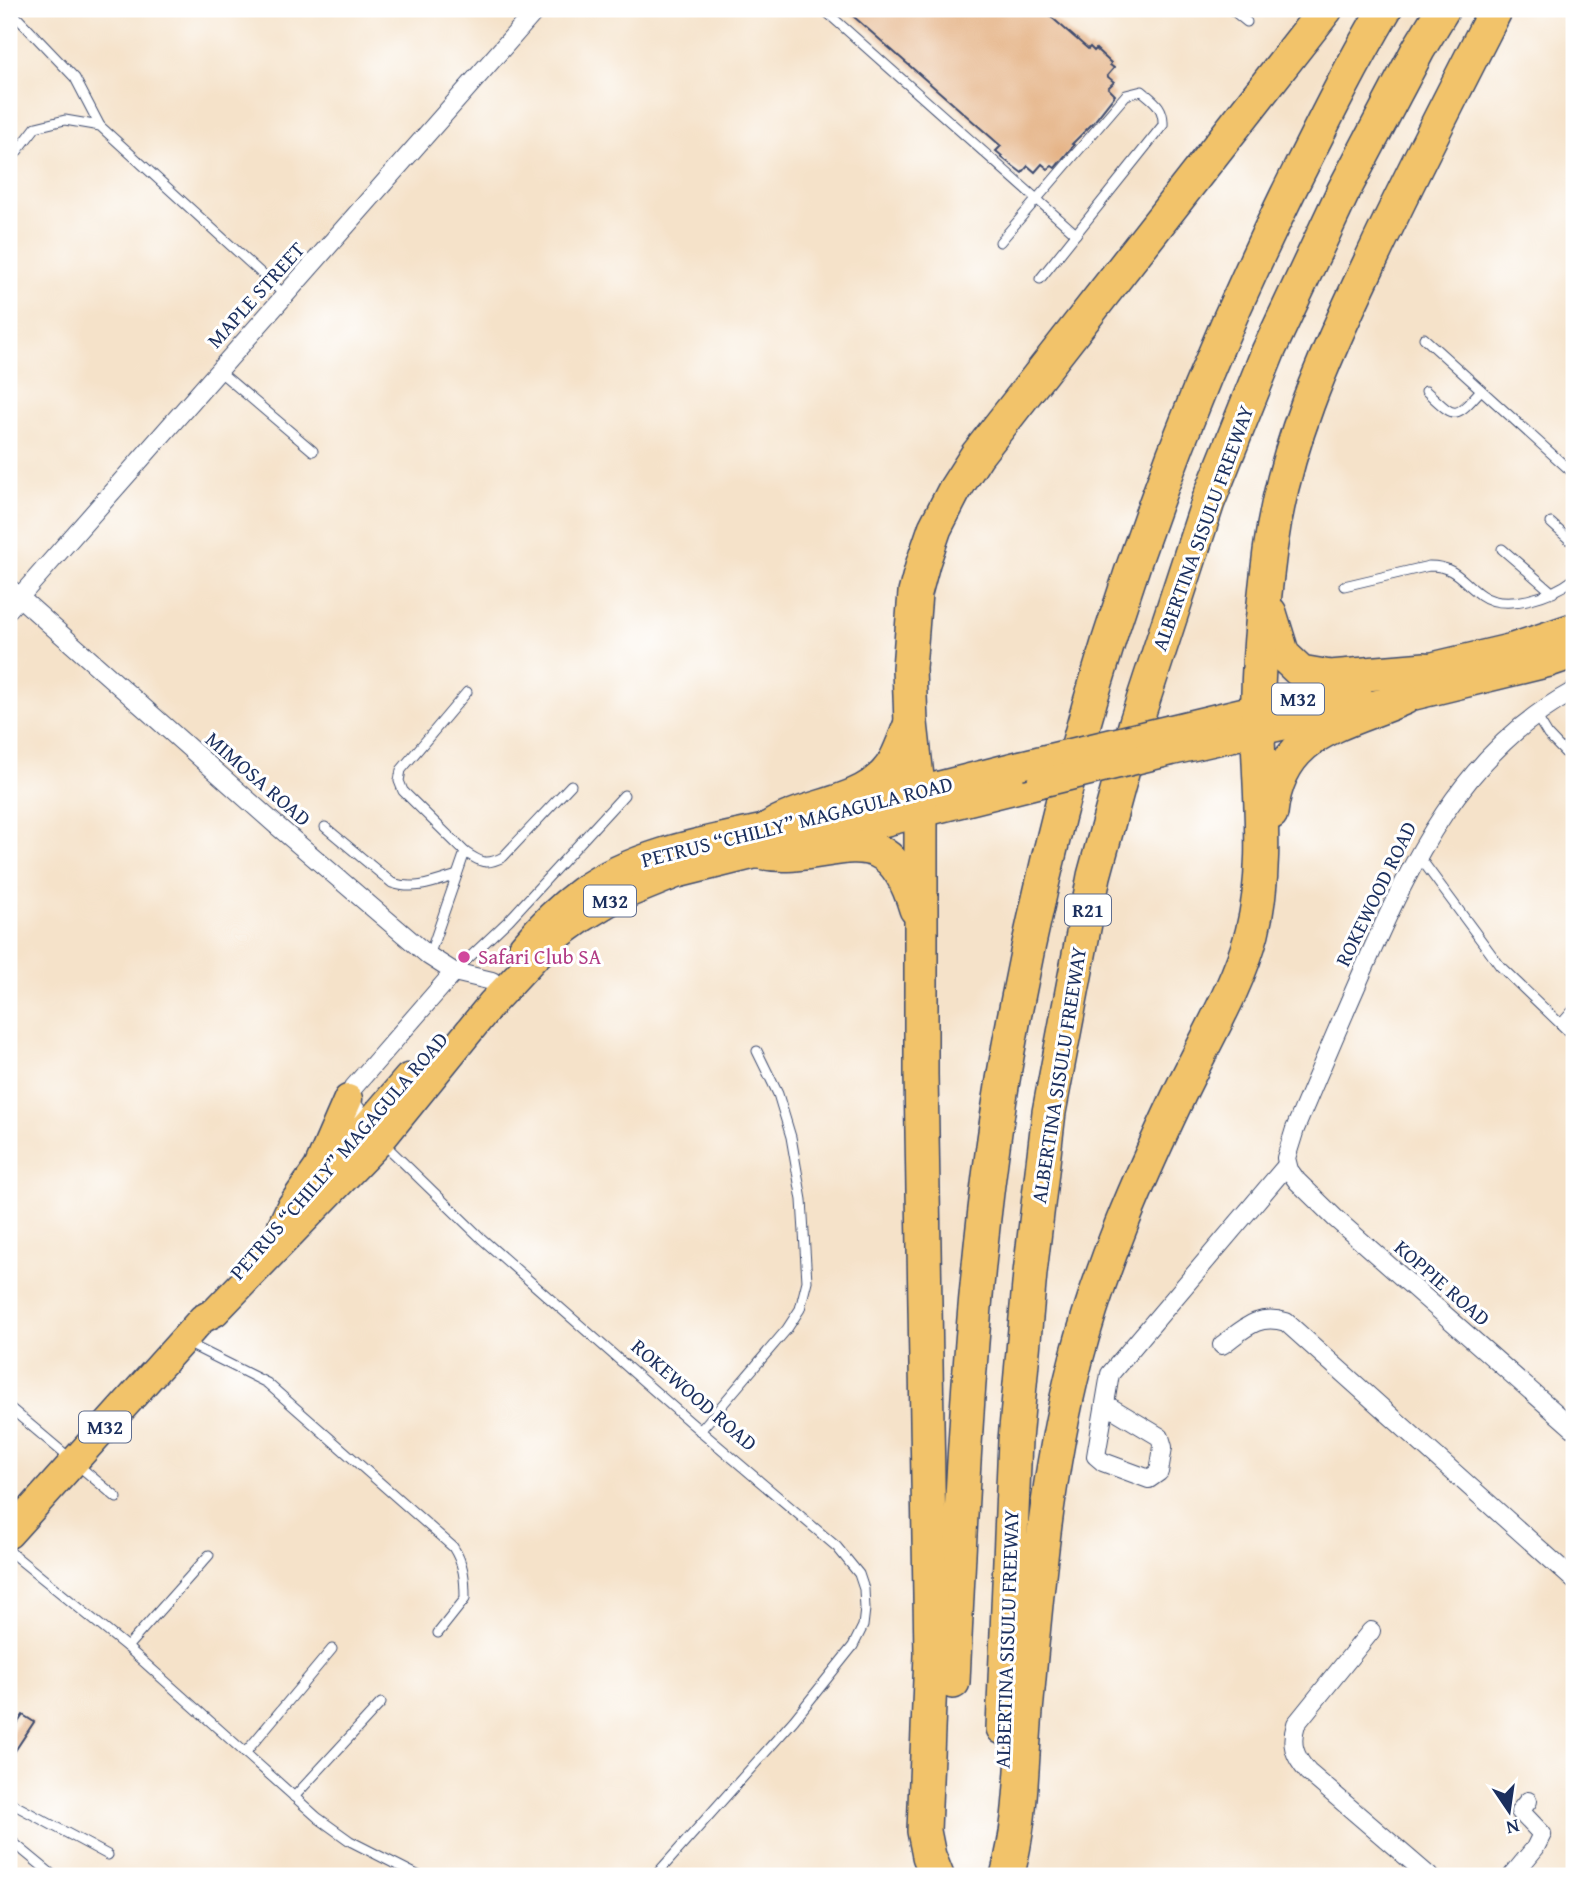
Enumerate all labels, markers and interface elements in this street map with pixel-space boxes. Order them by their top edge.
street label: MAPLE STREET [199,234,312,355]
street label: ALBERTINA SISULU FREEWAY [1144,400,1262,655]
road number: M32 [1272,684,1324,714]
street label: MIMOSA ROAD [199,724,318,833]
street label: PETRUS “CHILLY” MAGAGULA ROAD [638,768,956,875]
street label: ROKEWOOD ROAD [1327,816,1424,972]
road number: M32 [584,886,636,917]
road number: R21 [1065,894,1111,926]
place label: Safari Club SA [478,941,601,972]
street label: ALBERTINA SISULU FREEWAY [1023,944,1094,1205]
marker: Safari Club SA [456,949,472,965]
street label: PETRUS “CHILLY” MAGAGULA ROAD [222,1025,455,1286]
street label: KOPPIE ROAD [1387,1232,1497,1333]
street label: ROKEWOOD ROAD [625,1331,764,1458]
road number: M32 [79,1412,131,1442]
street label: ALBERTINA SISULU FREEWAY [986,1509,1027,1769]
north arrow [1474,1776,1544,1846]
text: N [1503,1812,1522,1843]

